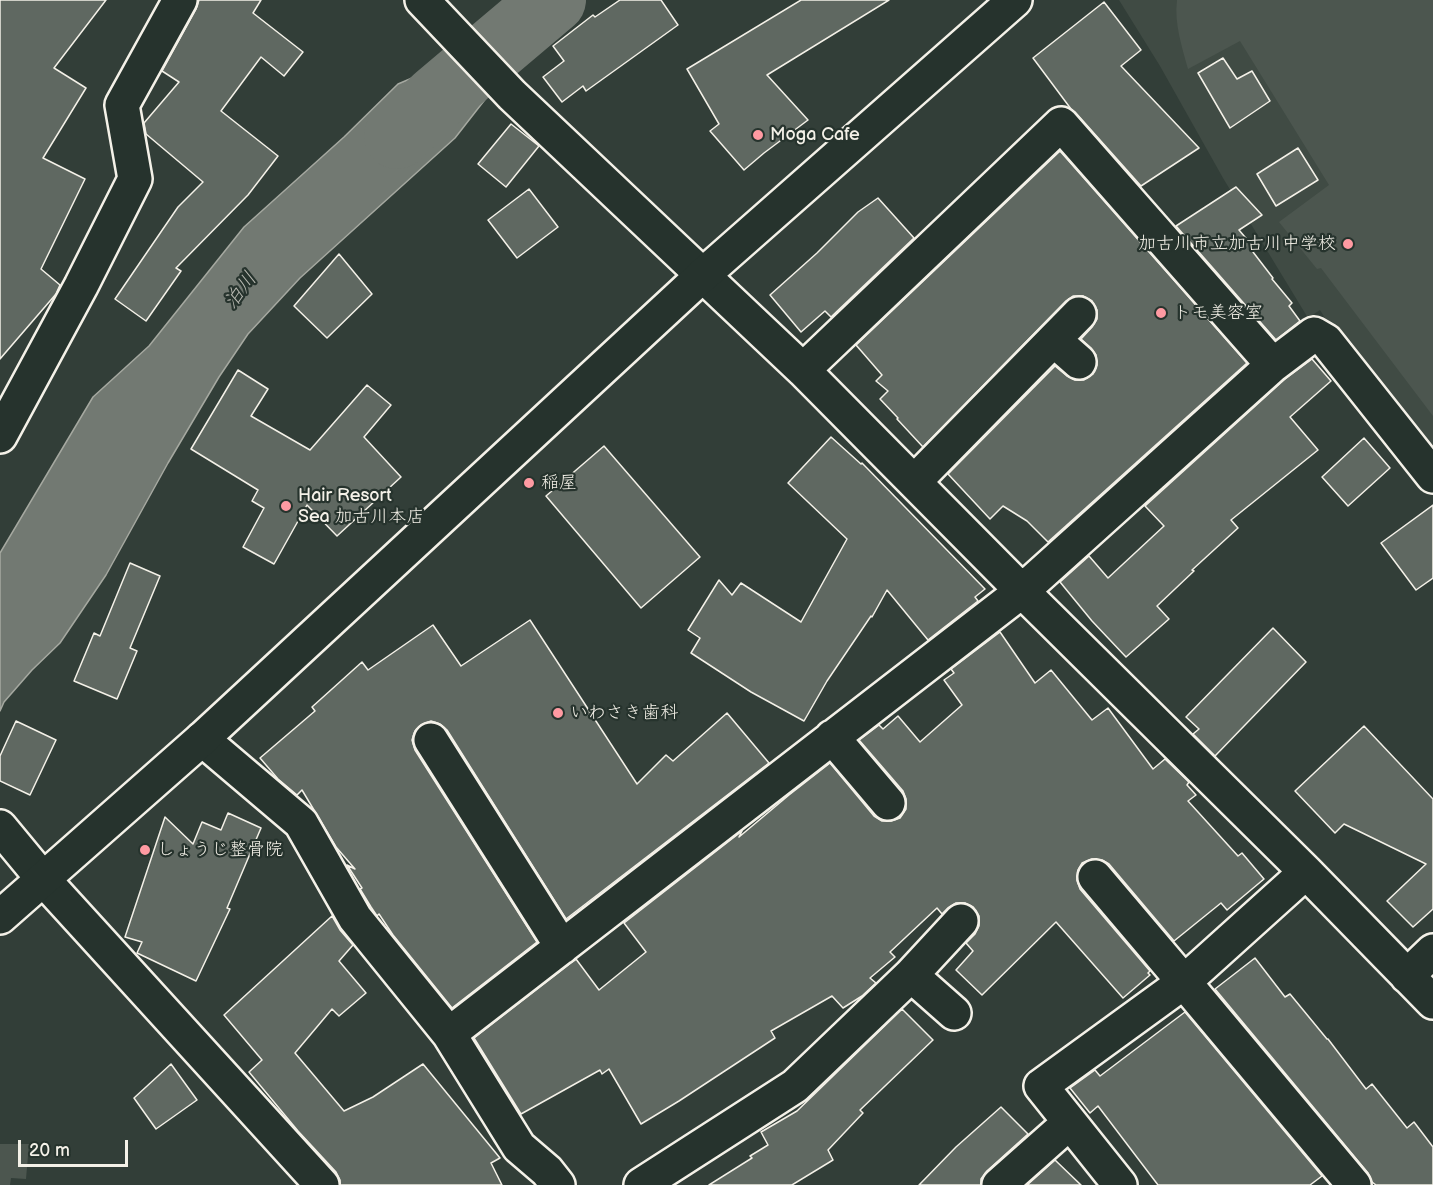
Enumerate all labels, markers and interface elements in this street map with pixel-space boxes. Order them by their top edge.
place label: Moga Cafe [770,124,860,146]
marker: Moga Cafe [751,128,765,142]
place label: 加古川市立加古川中学校 [1138,233,1336,255]
marker: 加古川市立加古川中学校 [1341,237,1355,251]
water label: 泊川 [219,268,263,314]
place label: トモ美容室 [1173,302,1263,324]
marker: トモ美容室 [1154,306,1168,320]
place label: 稲屋 [541,472,577,494]
marker: 稲屋 [522,476,536,490]
place label: Hair Resort Sea 加古川本店 [298,485,425,528]
marker: Hair Resort Sea 加古川本店 [279,499,293,513]
place label: いわさき歯科 [570,702,678,724]
marker: いわさき歯科 [551,706,565,720]
place label: しょうじ整骨院 [157,839,283,861]
marker: しょうじ整骨院 [138,843,152,857]
scale bar [21,1128,130,1166]
text: 20 m [29,1140,70,1161]

